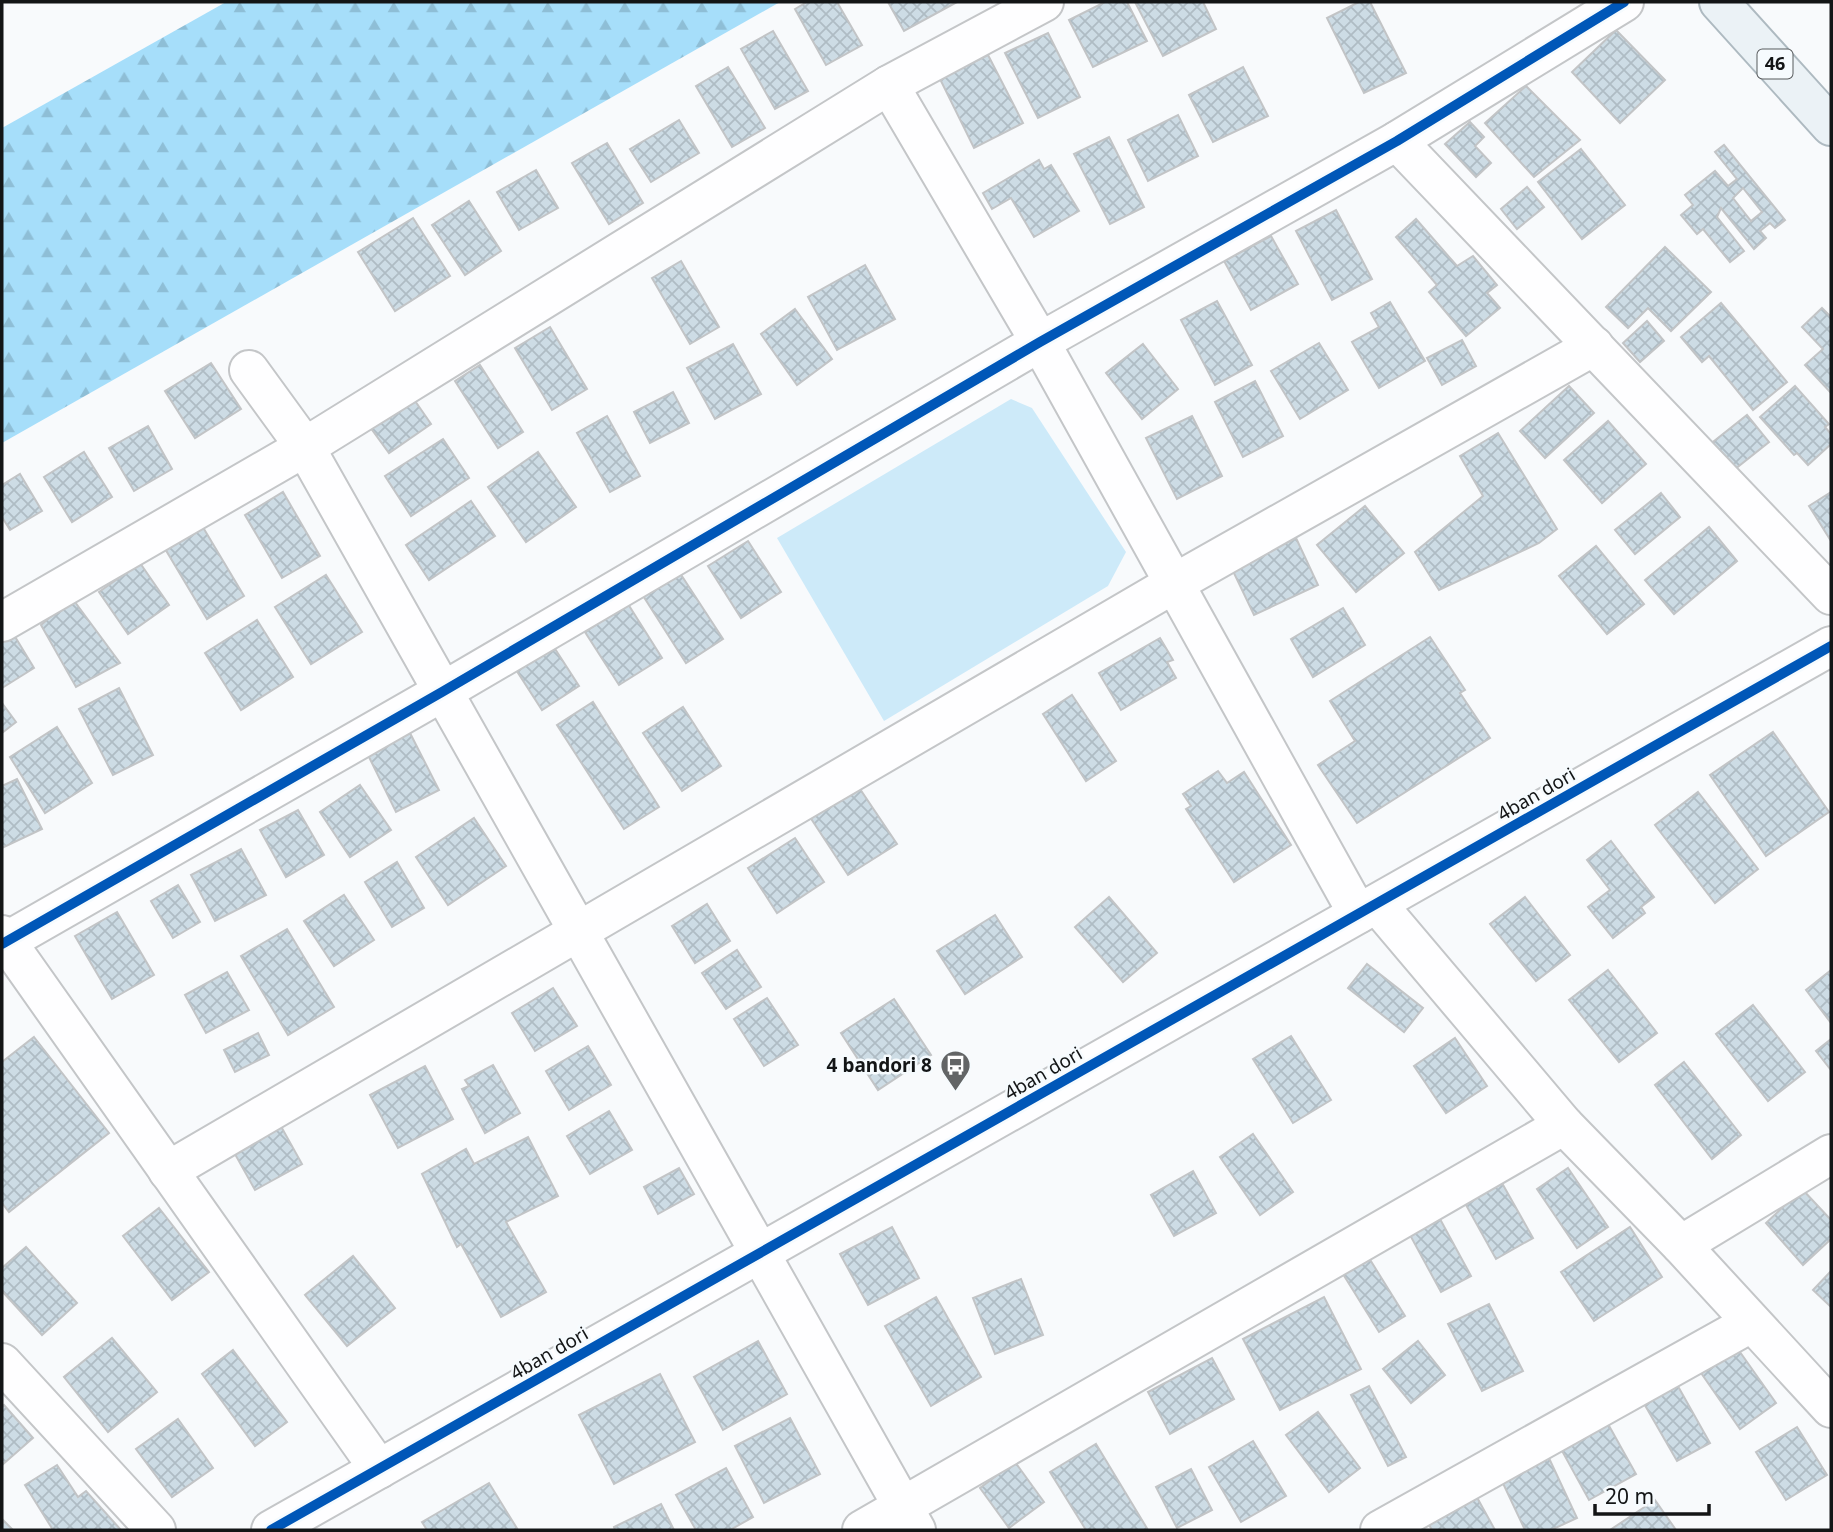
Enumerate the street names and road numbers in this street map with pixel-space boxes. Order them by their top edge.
road number: 46 [1758,50,1792,78]
street label: 4ban dori [1492,761,1580,827]
street label: 4ban dori [999,1040,1087,1106]
street label: 4ban dori [505,1320,593,1386]

